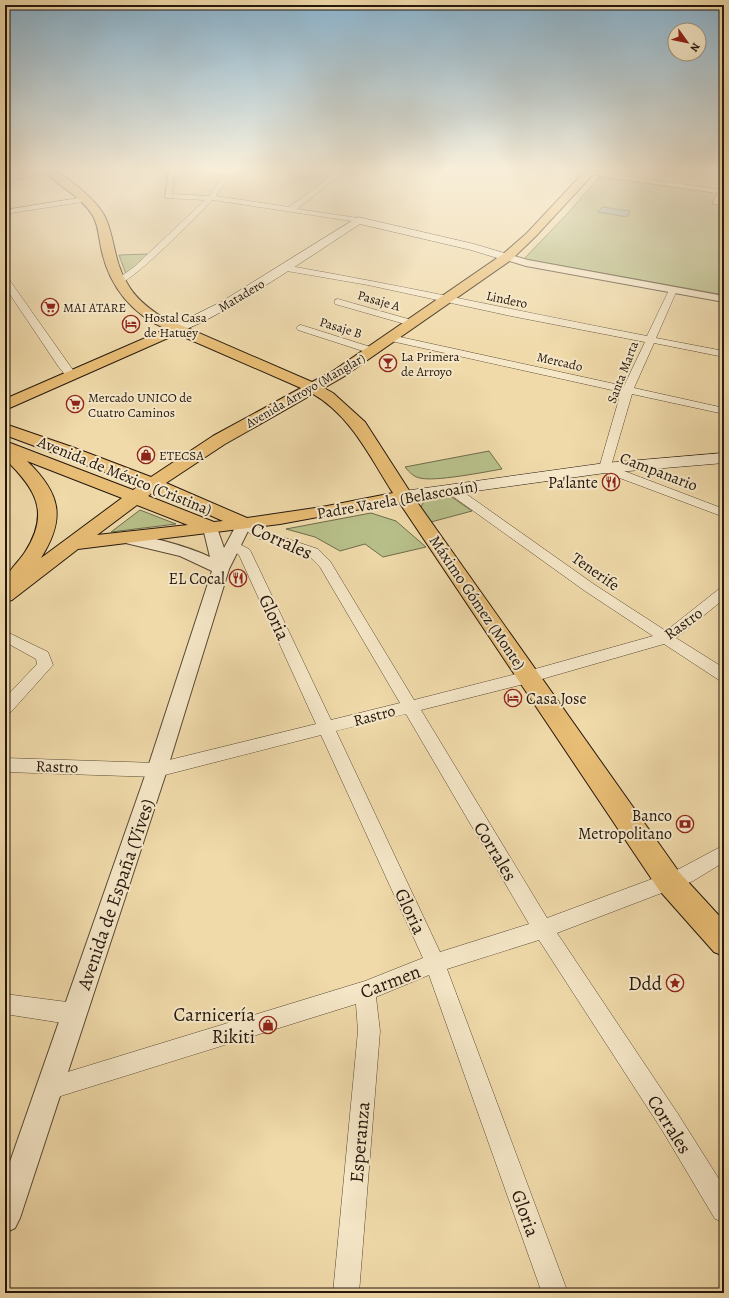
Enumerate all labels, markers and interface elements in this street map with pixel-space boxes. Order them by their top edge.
north arrow [667,22,707,62]
text: N [686,40,703,55]
street label: Matadero [215,275,268,316]
street label: Pasaje A [356,286,402,315]
street label: Lindero [485,287,529,312]
supermarket icon: MAI ATARE [40,297,60,317]
place label: MAI ATARE [63,299,126,316]
place label: Hostal Casa de Hatuey [144,309,207,341]
street label: Pasaje B [317,313,364,342]
hotel icon: Hostal Casa de Hatuey [121,314,141,334]
street label: Santa Marta [603,339,642,406]
place label: La Primera de Arroyo [401,348,459,380]
street label: Mercado [535,348,584,375]
street label: Avenida Arroyo (Manglar) [242,349,368,432]
bar icon: La Primera de Arroyo [378,353,398,373]
place label: Mercado UNICO de Cuatro Caminos [88,389,192,421]
supermarket icon: Mercado UNICO de Cuatro Caminos [65,394,85,414]
street label: Avenida de México (Cristina) [33,431,215,521]
shop icon: ETECSA [136,445,156,465]
place label: ETECSA [159,447,204,464]
street label: Campanario [617,447,701,497]
place label: Pa'lante [548,472,598,494]
restaurant icon: Pa'lante [601,472,621,492]
street label: Padre Varela (Belascoaín) [315,475,479,525]
street label: Corrales [247,516,317,566]
street label: Máximo Gómez (Monte) [424,531,530,674]
street label: Tenerife [567,547,624,596]
place label: EL Cocal [169,568,225,590]
restaurant icon: EL Cocal [228,568,248,588]
street label: Gloria [252,590,296,645]
street label: Rastro [660,602,707,645]
hotel icon: Casa Jose [503,688,523,708]
place label: Casa Jose [526,688,587,710]
street label: Rastro [351,700,398,732]
street label: Rastro [35,755,79,779]
street label: Avenida de España (Vives) [71,795,161,994]
place label: Banco Metropolitano [578,805,672,845]
bank icon: Banco Metropolitano [675,814,695,834]
street label: Corrales [467,817,523,886]
street label: Gloria [388,884,432,939]
street label: Carmen [356,959,424,1005]
place label: Ddd [628,971,663,997]
place icon: Ddd [665,973,685,993]
place label: Carnicería Rikiti [173,1002,255,1050]
shop icon: Carnicería Rikiti [258,1015,278,1035]
street label: Corrales [641,1090,697,1159]
street label: Esperanza [344,1100,377,1184]
street label: Gloria [505,1186,546,1241]

